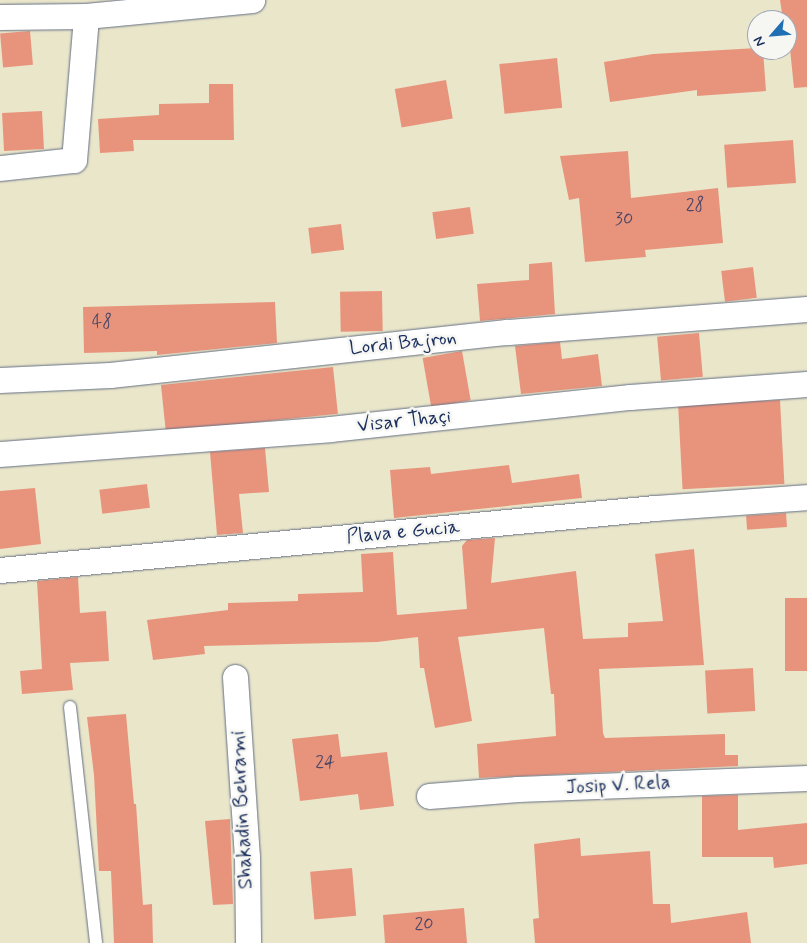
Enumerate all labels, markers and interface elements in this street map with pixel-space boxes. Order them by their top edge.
north arrow [747,10,797,60]
text: N [749,33,770,50]
house number: 28 [686,194,704,216]
house number: 30 [615,208,633,230]
house number: 48 [92,311,112,333]
street label: Lordi Bajron [349,326,457,360]
street label: Visar Thaçi [356,404,452,438]
street label: Plava e Gucia [345,515,461,549]
street label: Shakadin Behrami [226,733,258,887]
house number: 24 [315,751,335,773]
street label: Josip V. Rela [565,770,671,800]
house number: 20 [414,913,434,935]

